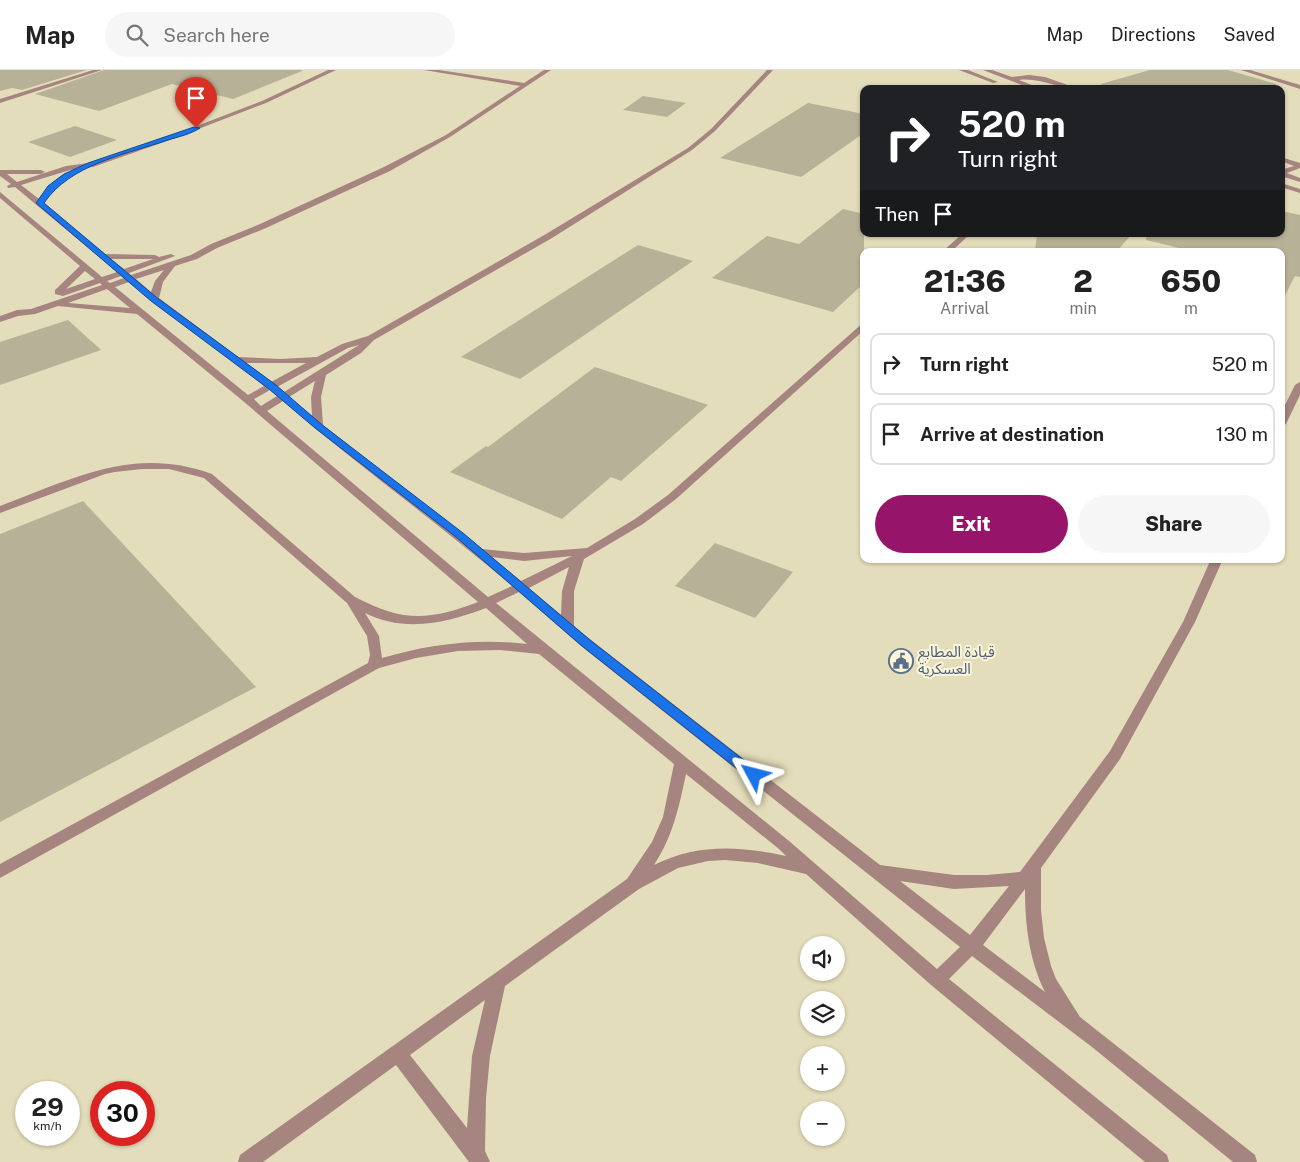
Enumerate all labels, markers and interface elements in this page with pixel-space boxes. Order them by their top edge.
search box [105,12,455,57]
text: Map [25,21,75,49]
icon: search [123,21,151,49]
text: Search here [163,24,270,46]
text: Map [1046,24,1083,45]
text: Directions [1111,24,1196,45]
text: Saved [1224,24,1275,45]
pin [175,77,217,128]
icon: arrive [182,84,210,112]
text: 520 m [958,104,1066,145]
icon: right [875,105,940,170]
text: Turn right [958,146,1058,172]
icon: arrive [929,200,957,228]
text: Then [875,203,919,225]
text: 21:36 [924,263,1006,299]
text: 2 [1073,263,1093,299]
text: 650 [1160,263,1221,299]
text: Arrival [940,299,989,318]
text: min [1070,299,1097,318]
text: m [1184,299,1198,318]
icon: right [877,350,905,378]
text: Turn right [920,353,1009,375]
text: 520 m [1212,353,1268,375]
icon: arrive [877,420,905,448]
text: Arrive at destination [920,423,1104,445]
text: 130 m [1216,423,1268,445]
button: Exit [875,495,1068,553]
button: Share [1078,495,1270,553]
place label: قيادة المطابع العسكرية [918,643,995,678]
public building icon: قيادة المطابع العسكرية [888,648,914,674]
position arrow [727,748,779,800]
map controls [800,936,845,1146]
button: sound [800,936,845,981]
button: layers [800,991,845,1036]
button: + [800,1046,845,1091]
speed limit sign: 30 [90,1081,155,1146]
text: 29 [31,1092,64,1122]
button: − [800,1101,845,1146]
text: km/h [33,1119,62,1133]

